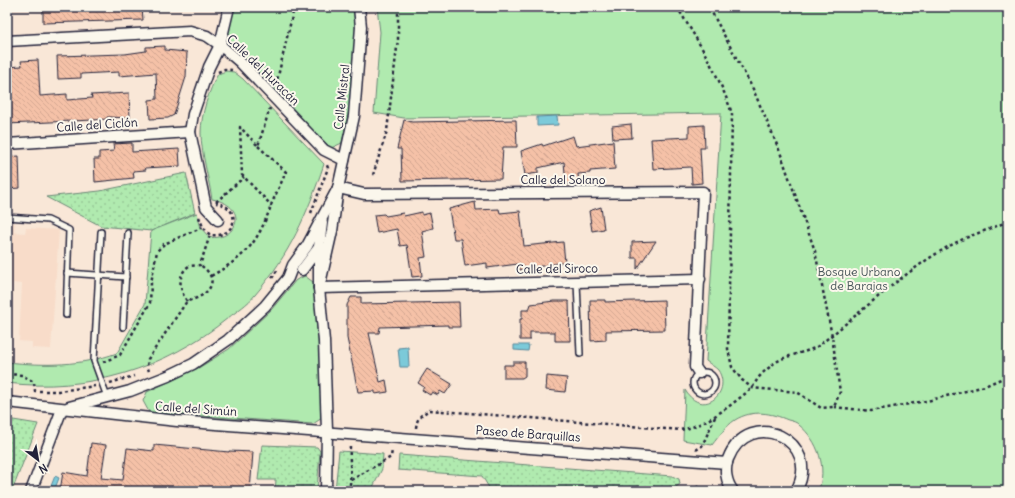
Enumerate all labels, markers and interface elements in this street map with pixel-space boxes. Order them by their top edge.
street label: Calle del Huracán [224,31,303,108]
street label: Calle Mistral [331,64,352,130]
street label: Calle del Ciclón [56,114,138,135]
street label: Calle del Solano [520,172,606,187]
street label: Calle del Siroco [516,260,598,277]
park label: Bosque Urbano de Barajas [817,264,901,293]
street label: Calle del Simún [155,398,238,419]
street label: Paseo de Barquillas [475,422,581,445]
north arrow [18,440,58,480]
text: N [36,461,50,477]

